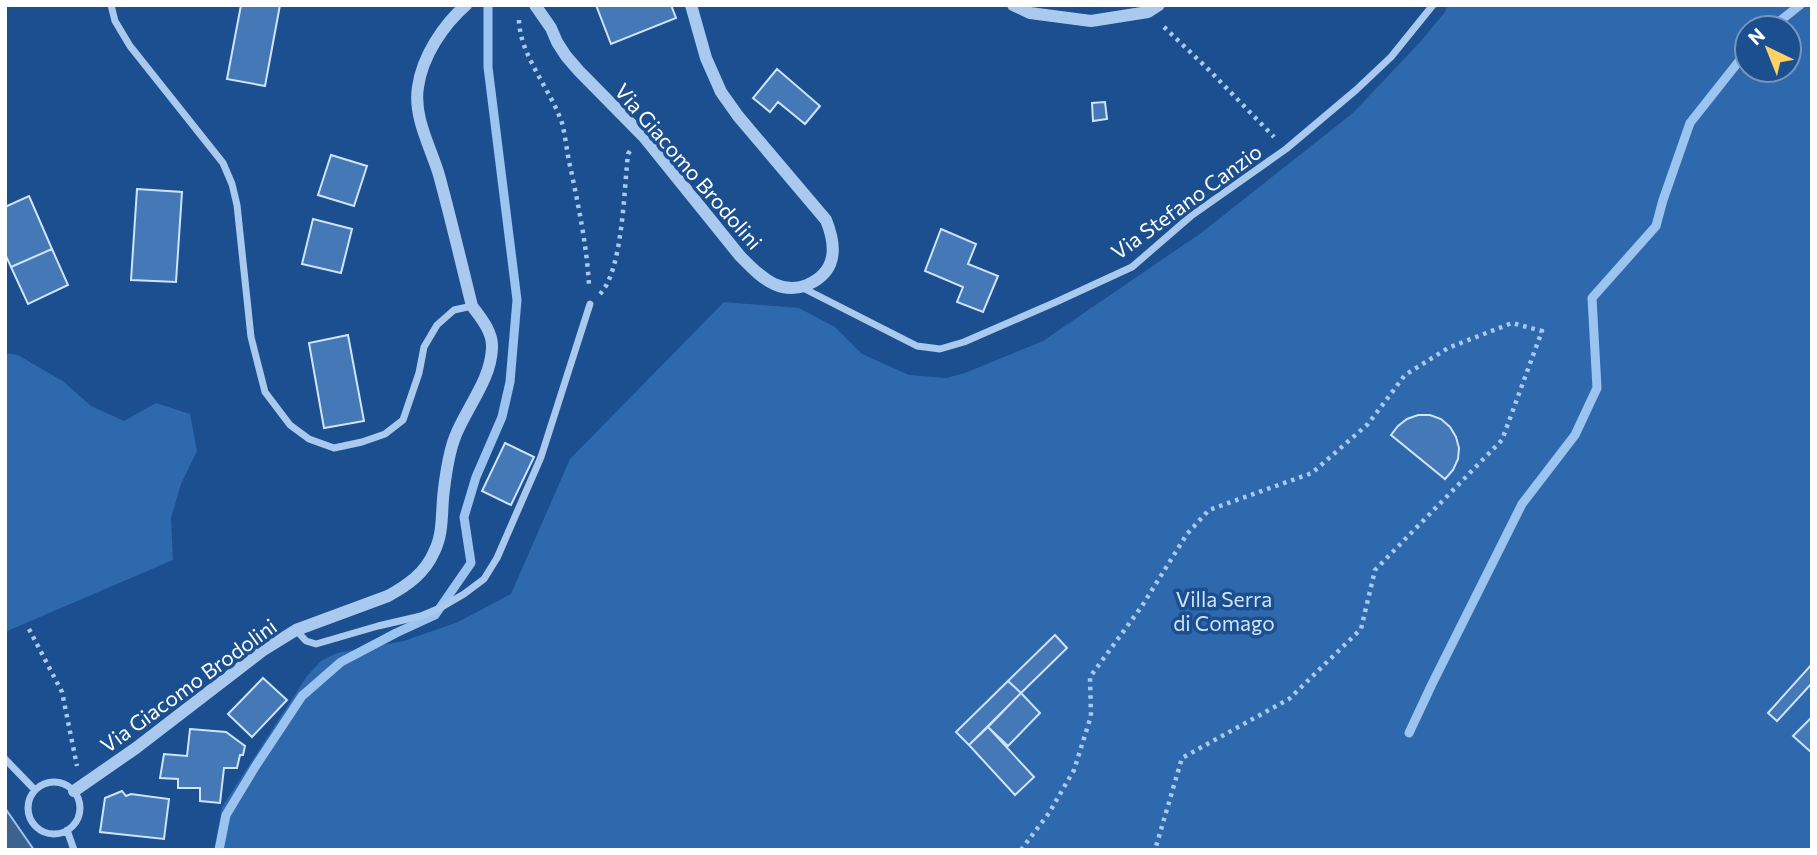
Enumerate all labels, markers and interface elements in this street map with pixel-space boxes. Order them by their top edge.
north arrow [1733,14,1803,84]
text: N [1743,23,1769,49]
street label: Via Giacomo Brodolini [610,78,768,254]
street label: Via Stefano Canzio [1106,138,1266,264]
park label: Villa Serra di Comago [1173,586,1275,635]
street label: Via Giacomo Brodolini [95,613,281,757]

